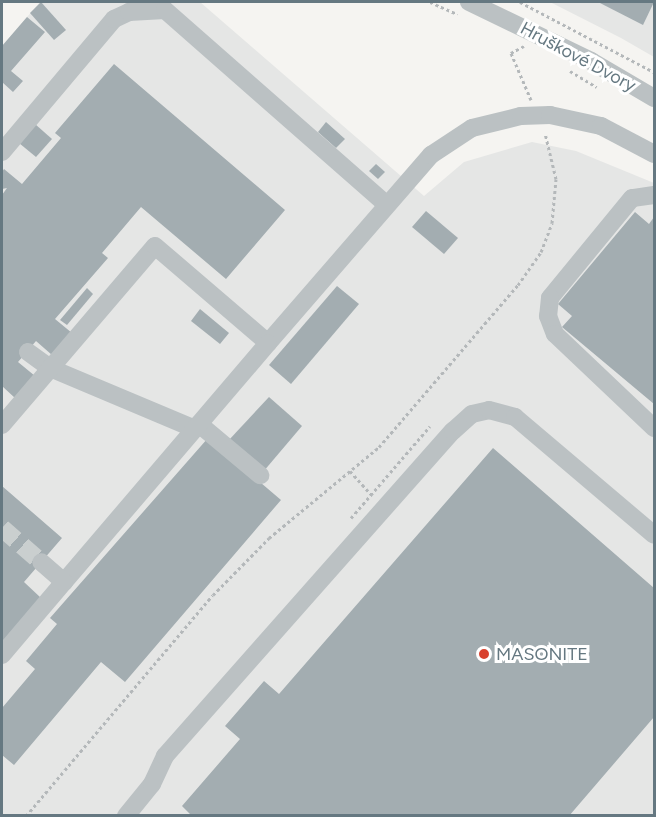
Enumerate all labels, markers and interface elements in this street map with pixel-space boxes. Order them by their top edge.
street label: Hruškové Dvory [517,17,639,97]
place label: MASONITE [496,643,588,665]
marker: MASONITE [477,647,491,661]

